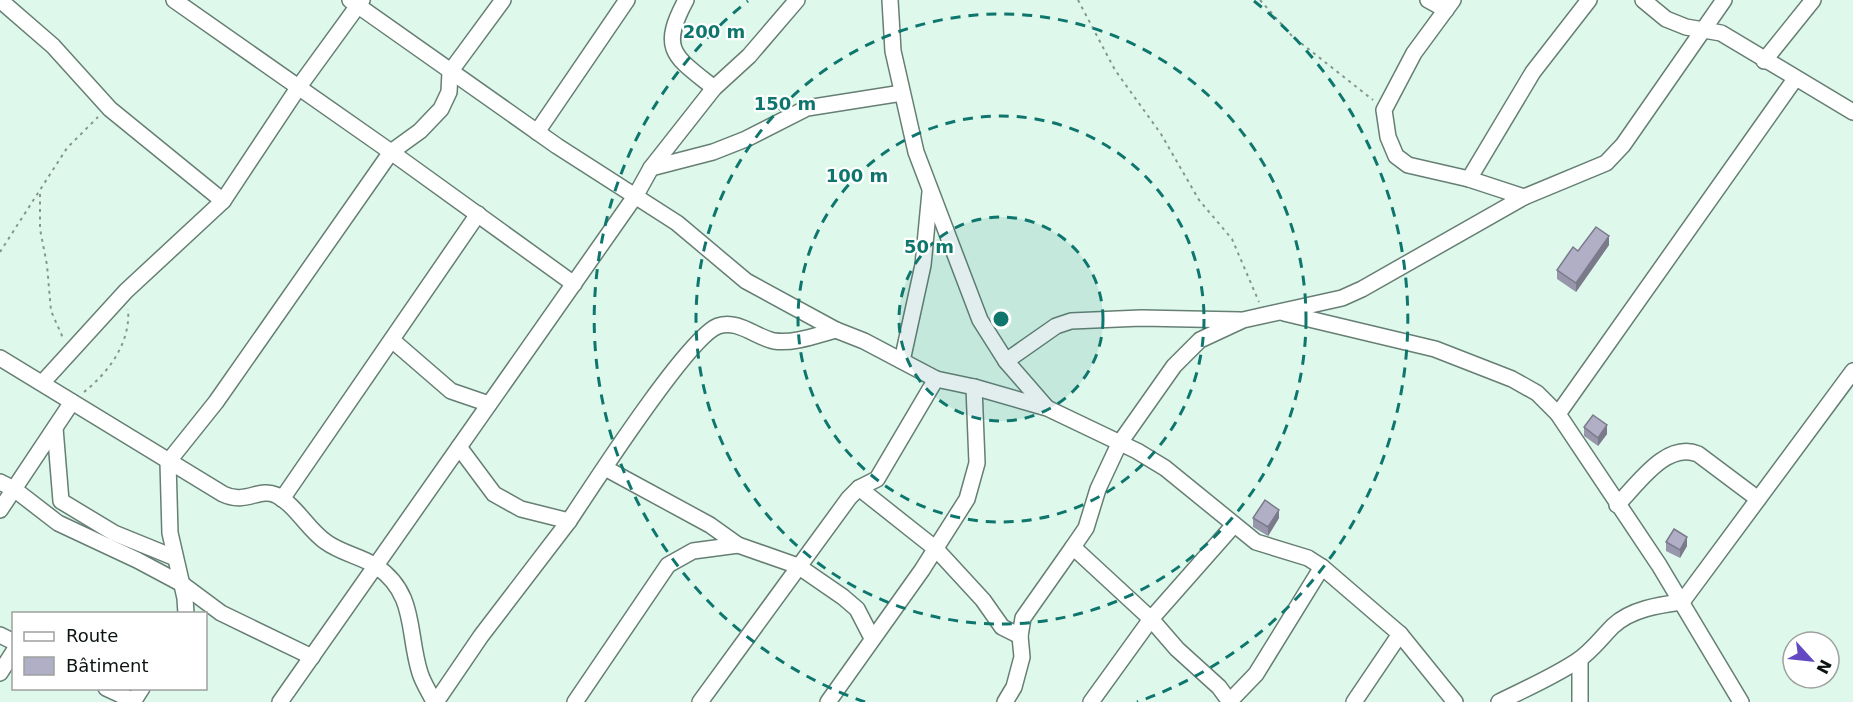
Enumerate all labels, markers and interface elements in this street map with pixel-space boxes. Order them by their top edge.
text: 200 m [683,21,745,42]
text: 150 m [754,93,816,114]
text: 100 m [826,165,888,186]
text: 50 m [904,236,954,257]
centre of rings [991,309,1011,329]
legend [12,612,207,690]
text: Route [66,625,118,646]
north arrow [1781,630,1841,690]
text: Bâtiment [66,655,149,676]
text: N [1812,656,1835,677]

